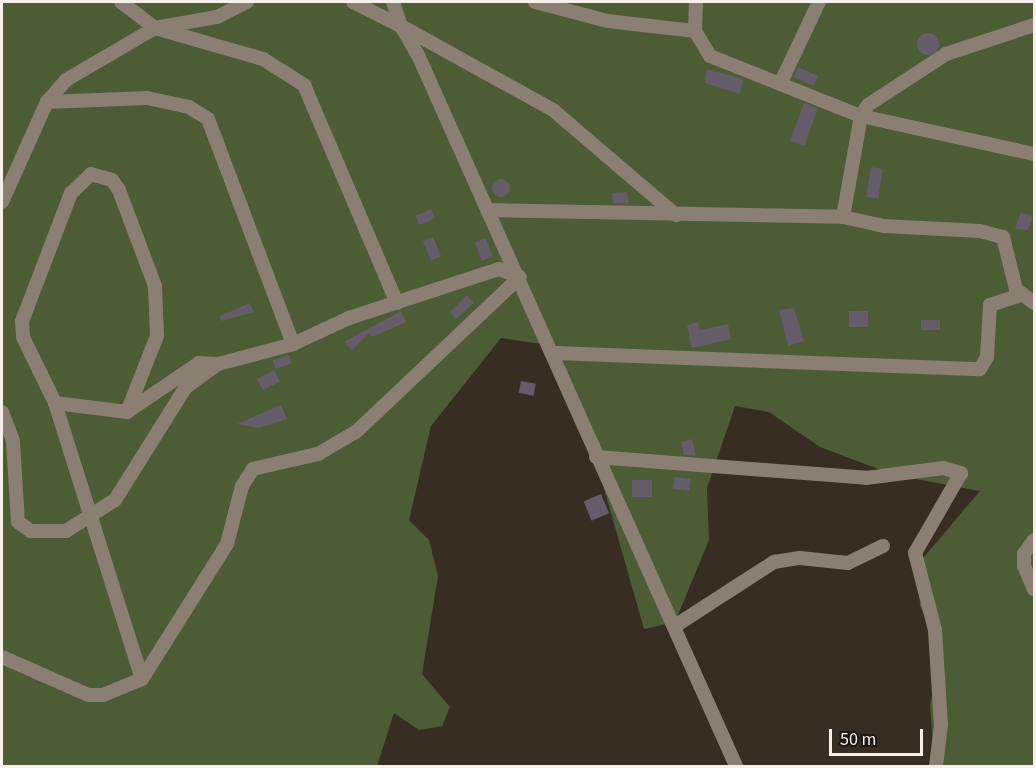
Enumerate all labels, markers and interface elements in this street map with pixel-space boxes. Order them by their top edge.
scale bar [832,717,926,755]
text: 50 m [840,727,876,752]

